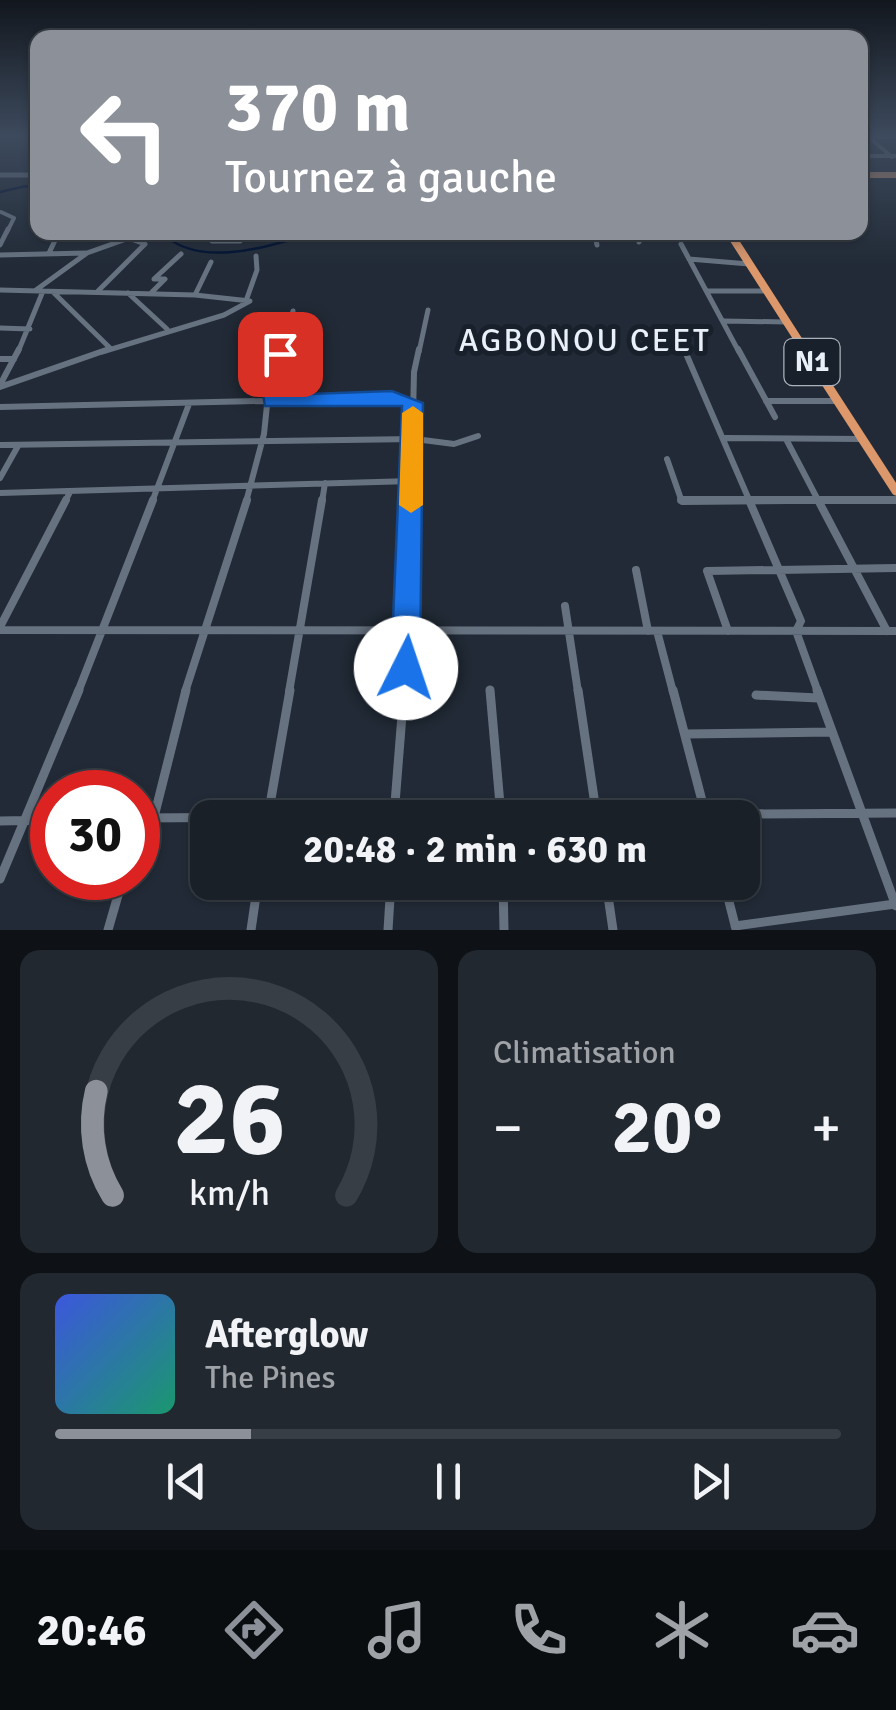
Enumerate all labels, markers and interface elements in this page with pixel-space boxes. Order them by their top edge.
text: 370 m [225,64,410,150]
icon: left [60,70,190,200]
text: Tournez à gauche [225,150,557,205]
pin [238,312,323,397]
district label: AGBONOU CEET [459,321,711,360]
icon: arrive [253,327,308,382]
road number: N1 [784,339,840,385]
position arrow [354,616,458,720]
speed limit sign: 30 [30,770,160,900]
text: 20:48 · 2 min · 630 m [303,826,647,873]
text: Climatisation [493,1033,676,1072]
text: 26 [173,1055,285,1183]
text: 20° [612,1081,723,1174]
text: − [493,1094,523,1162]
text: + [811,1094,841,1162]
text: km/h [189,1171,269,1215]
text: Afterglow [205,1311,368,1358]
text: The Pines [205,1358,336,1397]
icon: previous [159,1454,214,1509]
icon: pause [421,1454,476,1509]
icon: next [683,1454,738,1509]
icon: directions [219,1595,289,1665]
icon: music [362,1595,432,1665]
icon: phone [504,1595,574,1665]
icon: climate [647,1595,717,1665]
icon: car [790,1595,860,1665]
text: 20:46 [36,1603,147,1658]

